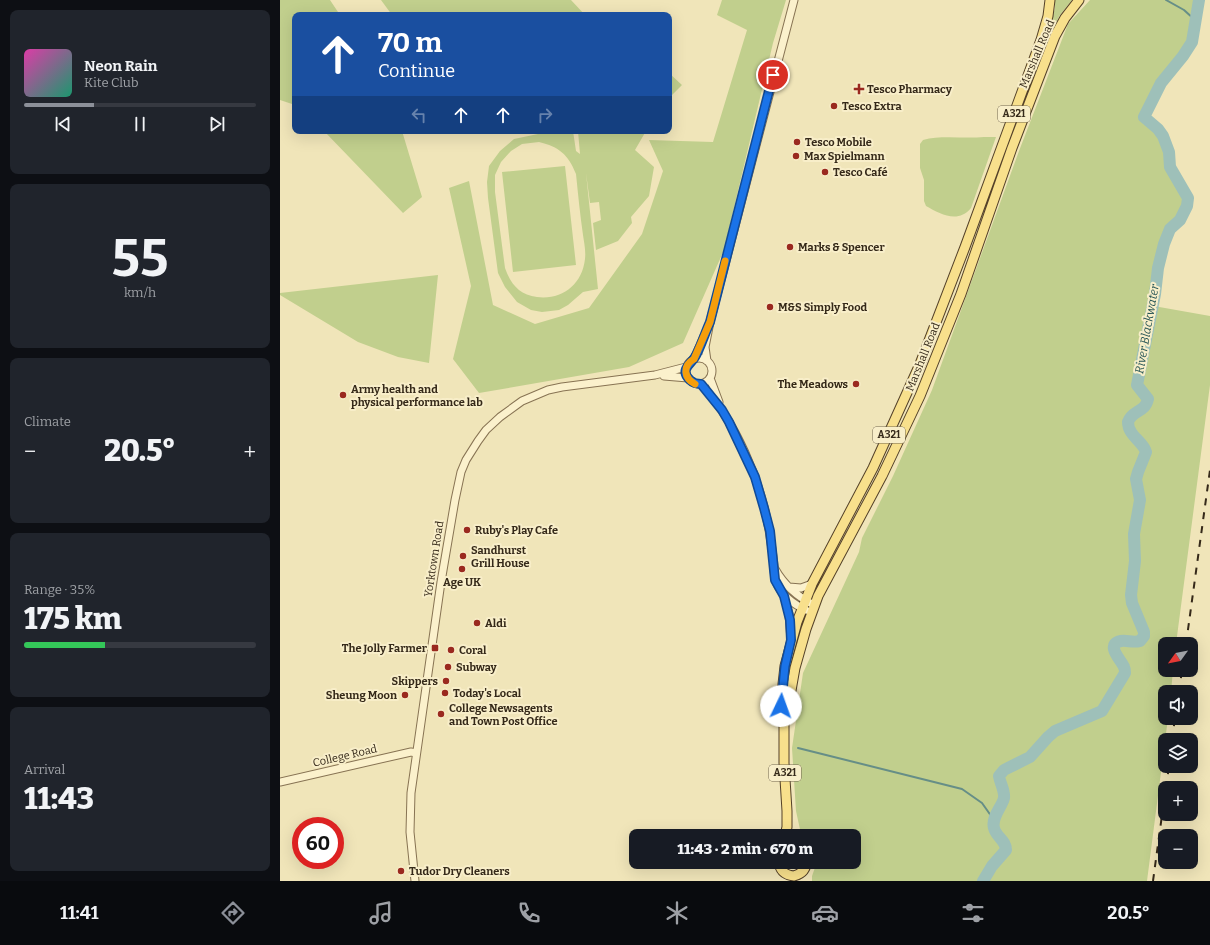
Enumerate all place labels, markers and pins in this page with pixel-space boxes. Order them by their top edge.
pin [756,58,790,92]
place label: Tesco Pharmacy [867,83,953,96]
marker: Tesco Pharmacy [854,84,864,94]
place label: Tesco Extra [842,100,902,113]
marker: Tesco Extra [829,101,839,111]
place label: Tesco Mobile [805,136,872,149]
marker: Tesco Mobile [792,137,802,147]
place label: Max Spielmann [804,150,885,163]
marker: Max Spielmann [791,151,801,161]
place label: Tesco Café [833,166,888,179]
marker: Tesco Café [820,167,830,177]
place label: Marks & Spencer [798,241,885,254]
marker: Marks & Spencer [785,242,795,252]
place label: M&S Simply Food [778,301,867,314]
marker: M&S Simply Food [765,302,775,312]
place label: The Meadows [777,378,849,391]
marker: The Meadows [851,379,861,389]
place label: Army health and physical performance lab [351,383,483,409]
marker: Army health and physical performance lab [338,390,348,400]
place label: Ruby's Play Cafe [475,524,558,537]
marker: Ruby's Play Cafe [462,525,472,535]
place label: Sandhurst Grill House [471,544,530,570]
marker: Sandhurst Grill House [458,551,468,561]
marker: Age UK [457,564,467,574]
place label: Age UK [443,576,481,589]
place label: Aldi [485,617,507,630]
marker: Aldi [472,618,482,628]
place label: The Jolly Farmer [342,642,428,655]
marker: The Jolly Farmer [430,643,440,653]
place label: Coral [459,644,487,657]
marker: Coral [446,645,456,655]
place label: Subway [456,661,498,674]
marker: Subway [443,662,453,672]
place label: Skippers [392,675,439,688]
marker: Skippers [441,676,451,686]
place label: Today's Local [453,687,522,700]
marker: Today's Local [440,688,450,698]
place label: Sheung Moon [326,689,397,702]
marker: Sheung Moon [400,690,410,700]
place label: College Newsagents and Town Post Office [449,702,558,728]
marker: College Newsagents and Town Post Office [436,709,446,719]
place label: Tudor Dry Cleaners [409,865,510,878]
marker: Tudor Dry Cleaners [396,866,406,876]

